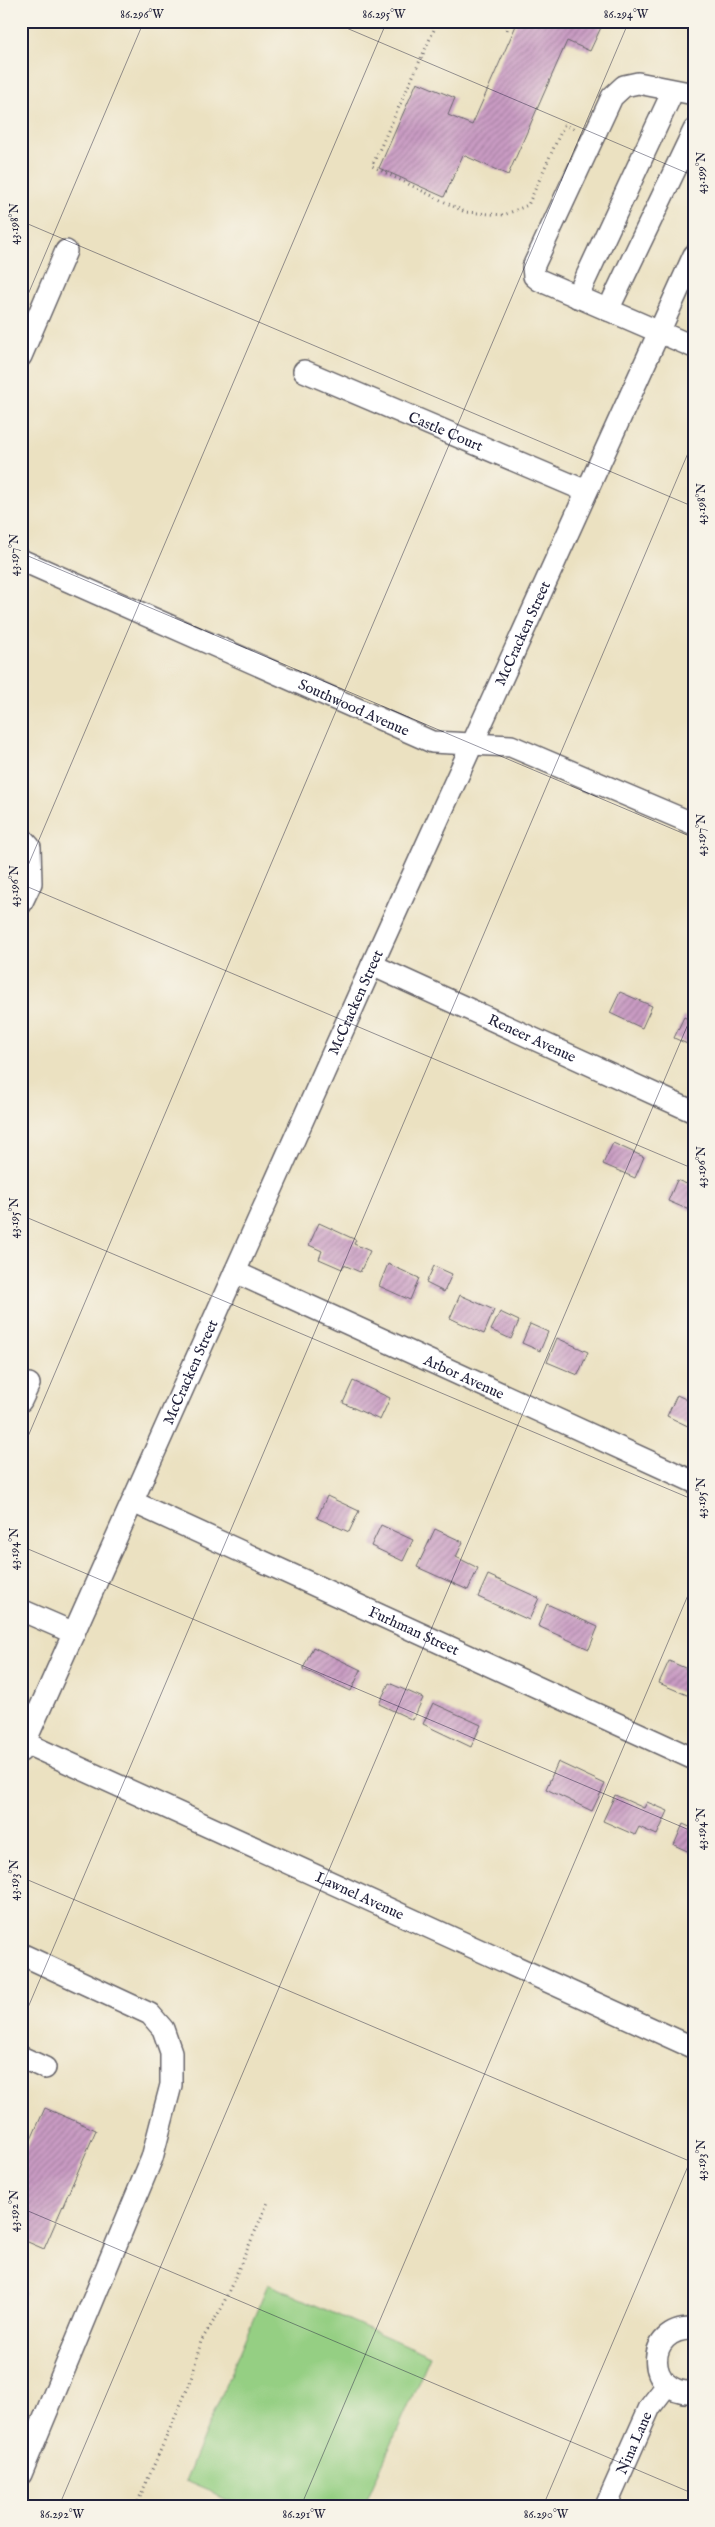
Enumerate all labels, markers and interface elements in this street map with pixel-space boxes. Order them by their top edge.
text: 86.296°W [120,7,164,22]
text: 86.295°W [363,7,406,22]
text: 86.294°W [604,7,649,22]
text: 43.199°N [694,151,709,194]
text: 43.198°N [7,203,22,245]
street label: Castle Court [406,407,486,456]
text: 43.198°N [694,483,709,525]
text: 43.197°N [7,533,22,576]
street label: McCracken Street [490,578,554,689]
street label: Southwood Avenue [295,674,412,740]
text: 43.197°N [694,813,709,856]
text: 43.196°N [7,864,22,907]
street label: McCracken Street [324,947,387,1058]
street label: Reneer Avenue [485,1010,579,1066]
text: 43.196°N [694,1145,709,1188]
text: 43.195°N [7,1197,22,1239]
street label: McCracken Street [159,1317,222,1428]
street label: Arbor Avenue [420,1350,508,1404]
text: 43.195°N [694,1477,709,1519]
text: 43.194°N [7,1527,22,1570]
street label: Furhman Street [366,1602,462,1660]
text: 43.194°N [694,1807,709,1850]
text: 43.193°N [7,1859,22,1901]
street label: Lawnel Avenue [313,1867,407,1924]
text: 43.193°N [694,2139,709,2181]
text: 43.192°N [7,2189,22,2232]
street label: Nina Lane [612,2409,656,2477]
text: 86.292°W [40,2507,85,2522]
text: 86.291°W [283,2507,326,2522]
text: 86.290°W [524,2507,569,2522]

